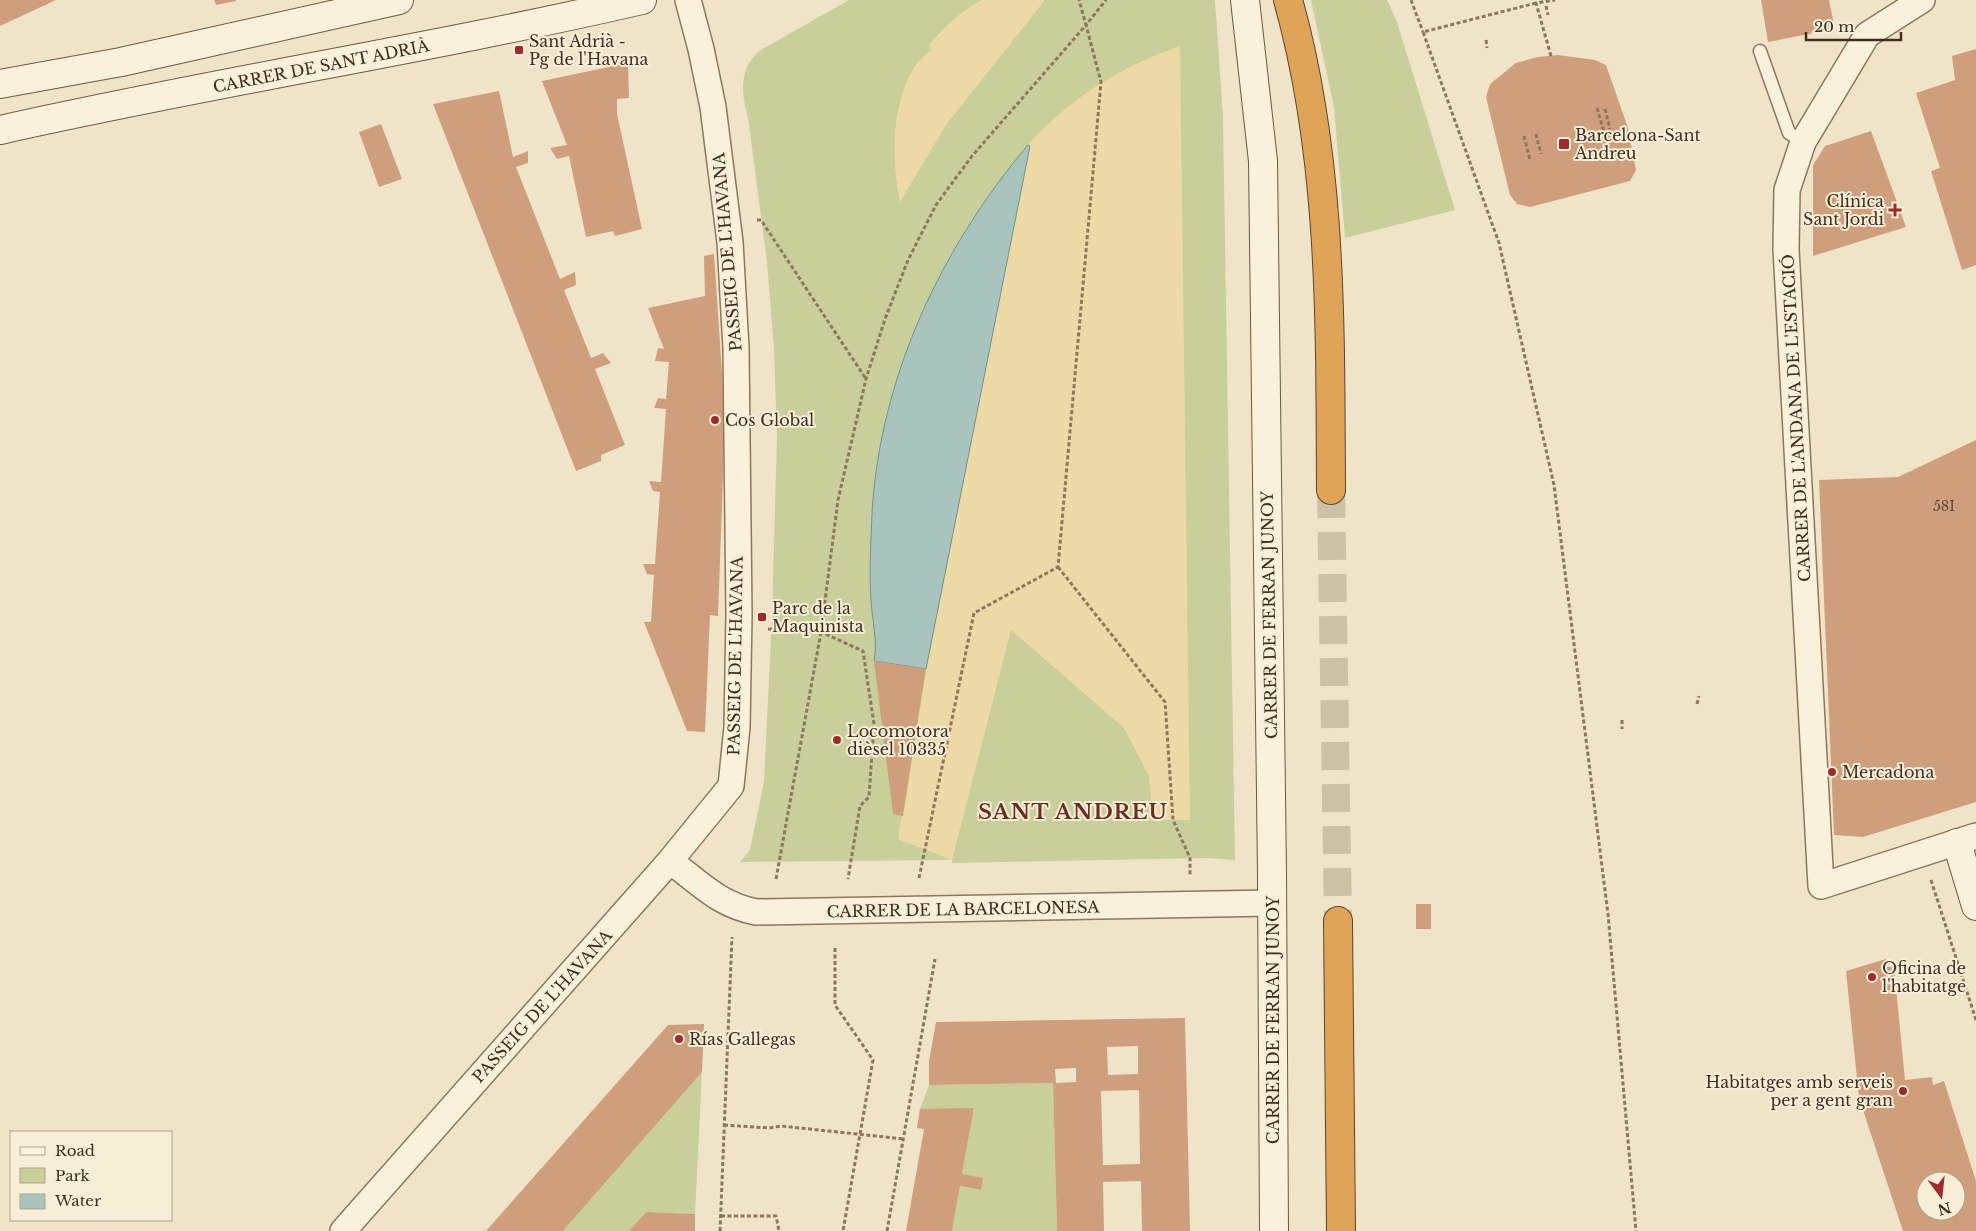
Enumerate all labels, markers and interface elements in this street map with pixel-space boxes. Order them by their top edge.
scale bar [1806,10,1901,42]
text: 20 m [1814,17,1854,36]
place label: Sant Adrià - Pg de l'Havana [529,31,649,69]
street label: CARRER DE SANT ADRIÀ [211,35,431,97]
marker: Sant Adrià - Pg de l'Havana [513,44,525,56]
place label: Barcelona-Sant Andreu [1574,125,1701,163]
marker: Barcelona-Sant Andreu [1557,137,1571,151]
street label: PASSEIG DE L'HAVANA [708,151,746,352]
place label: Clínica Sant Jordi [1803,191,1885,229]
marker: Clínica Sant Jordi [1888,203,1902,217]
street label: CARRER DE L'ANDANA DE L'ESTACIÓ [1777,254,1815,582]
place label: Cos Global [725,410,814,430]
marker: Cos Global [709,414,721,426]
street label: CARRER DE FERRAN JUNOY [1257,490,1281,739]
house number: 58I [1933,497,1955,515]
street label: PASSEIG DE L'HAVANA [723,556,747,756]
place label: Parc de la Maquinista [772,598,864,636]
marker: Parc de la Maquinista [756,611,768,623]
place label: Locomotora dièsel 10335 [847,721,949,759]
marker: Locomotora dièsel 10335 [831,734,843,746]
place label: Mercadona [1842,762,1934,782]
marker: Mercadona [1826,766,1838,778]
district label: SANT ANDREU [978,799,1168,825]
street label: CARRER DE FERRAN JUNOY [1263,896,1283,1144]
street label: CARRER DE LA BARCELONESA [826,897,1100,921]
street label: PASSEIG DE L'HAVANA [468,925,617,1087]
place label: Oficina de l'habitatge [1882,958,1966,996]
marker: Oficina de l'habitatge [1866,971,1878,983]
place label: Rías Gallegas [689,1029,796,1049]
marker: Rías Gallegas [673,1033,685,1045]
place label: Habitatges amb serveis per a gent gran [1705,1072,1893,1110]
marker: Habitatges amb serveis per a gent gran [1897,1085,1909,1097]
legend [10,1131,172,1221]
text: Road [55,1141,95,1160]
text: Park [55,1166,91,1185]
north arrow [1916,1171,1966,1221]
text: Water [54,1191,102,1210]
text: N [1936,1198,1953,1219]

